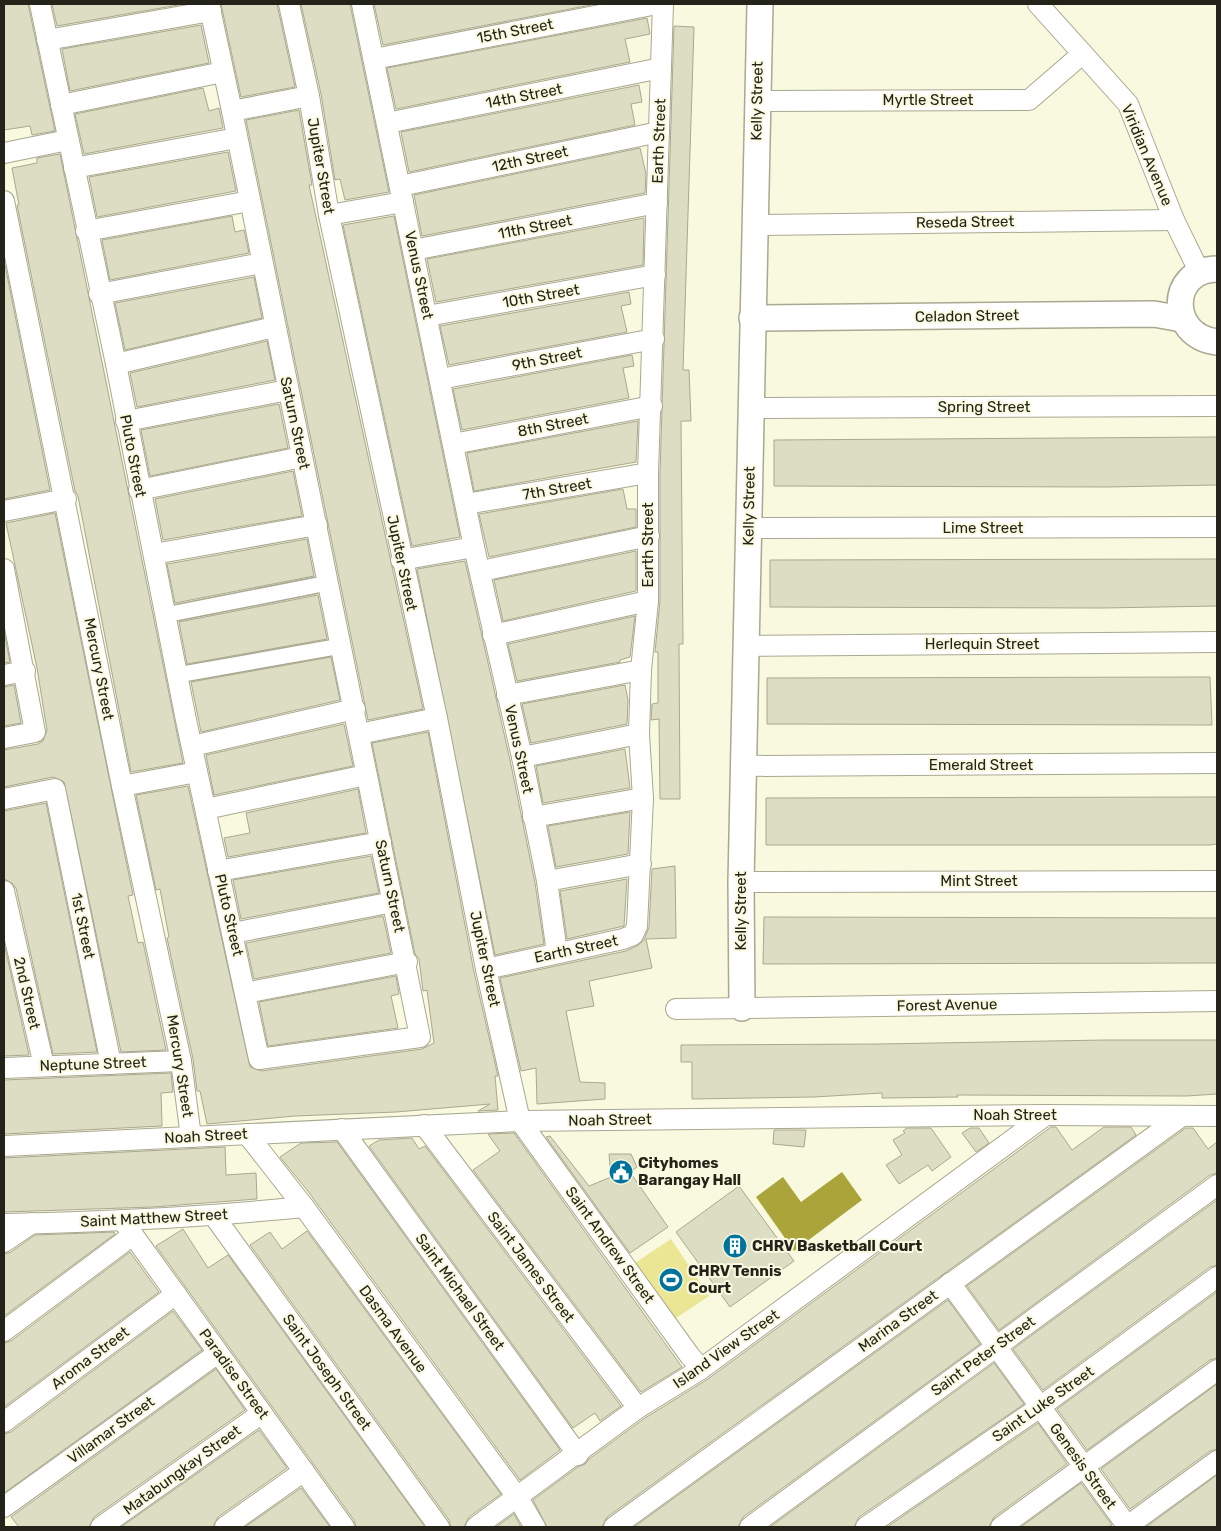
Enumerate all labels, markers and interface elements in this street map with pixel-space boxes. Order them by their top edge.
street label: 15th Street [475,15,555,47]
street label: Kelly Street [747,61,767,141]
street label: 14th Street [484,80,564,112]
street label: Myrtle Street [883,91,974,109]
street label: Earth Street [649,98,669,184]
street label: Viridian Avenue [1118,102,1176,208]
street label: Jupiter Street [304,116,338,216]
street label: 12th Street [490,142,570,176]
street label: 11th Street [497,211,574,243]
street label: Reseda Street [916,212,1014,232]
street label: Venus Street [401,229,437,321]
street label: 10th Street [501,280,581,312]
street label: Celadon Street [915,306,1019,326]
street label: 9th Street [510,343,584,375]
street label: Saturn Street [276,375,314,471]
street label: Spring Street [938,398,1030,416]
street label: 8th Street [516,409,590,441]
street label: Pluto Street [116,413,150,499]
street label: Kelly Street [739,466,759,546]
street label: 7th Street [521,474,593,504]
street label: Earth Street [639,502,657,588]
street label: Jupiter Street [383,513,421,613]
street label: Lime Street [943,519,1024,537]
street label: Mercury Street [80,616,118,722]
street label: Herlequin Street [925,635,1039,653]
street label: Venus Street [501,703,537,795]
street label: Emerald Street [929,756,1033,774]
street label: Saturn Street [371,838,409,934]
street label: Kelly Street [732,871,750,951]
street label: Pluto Street [211,872,247,958]
street label: Mint Street [940,872,1018,890]
street label: 1st Street [67,891,99,961]
street label: Jupiter Street [466,909,504,1009]
street label: Earth Street [532,931,620,967]
street label: 2nd Street [10,955,44,1031]
street label: Forest Avenue [897,995,997,1015]
street label: Mercury Street [163,1013,197,1119]
street label: Neptune Street [39,1053,147,1075]
street label: Noah Street [973,1106,1057,1124]
street label: Noah Street [568,1110,652,1130]
street label: Noah Street [164,1125,248,1147]
place label: Cityhomes Barangay Hall [638,1154,741,1189]
public building icon: Cityhomes Barangay Hall [608,1159,634,1185]
street label: Saint Andrew Street [562,1183,658,1307]
street label: Saint Matthew Street [80,1205,228,1231]
street label: Saint James Street [484,1208,579,1326]
street label: Saint Michael Street [412,1230,509,1354]
building icon: CHRV Basketball Court [722,1233,748,1259]
place label: CHRV Basketball Court [752,1237,922,1255]
place label: CHRV Tennis Court [688,1262,782,1297]
sports icon: CHRV Tennis Court [658,1267,684,1293]
street label: Dasma Avenue [355,1282,431,1376]
street label: Marina Street [855,1286,941,1356]
street label: Island View Street [670,1306,783,1392]
street label: Saint Joseph Street [279,1310,375,1434]
street label: Saint Peter Street [927,1312,1039,1400]
street label: Aroma Street [47,1323,133,1393]
street label: Paradise Street [195,1325,273,1423]
street label: Saint Luke Street [989,1362,1097,1446]
street label: Villamar Street [64,1392,158,1468]
street label: Genesis Street [1046,1419,1120,1513]
street label: Matabungkay Street [120,1421,244,1519]

